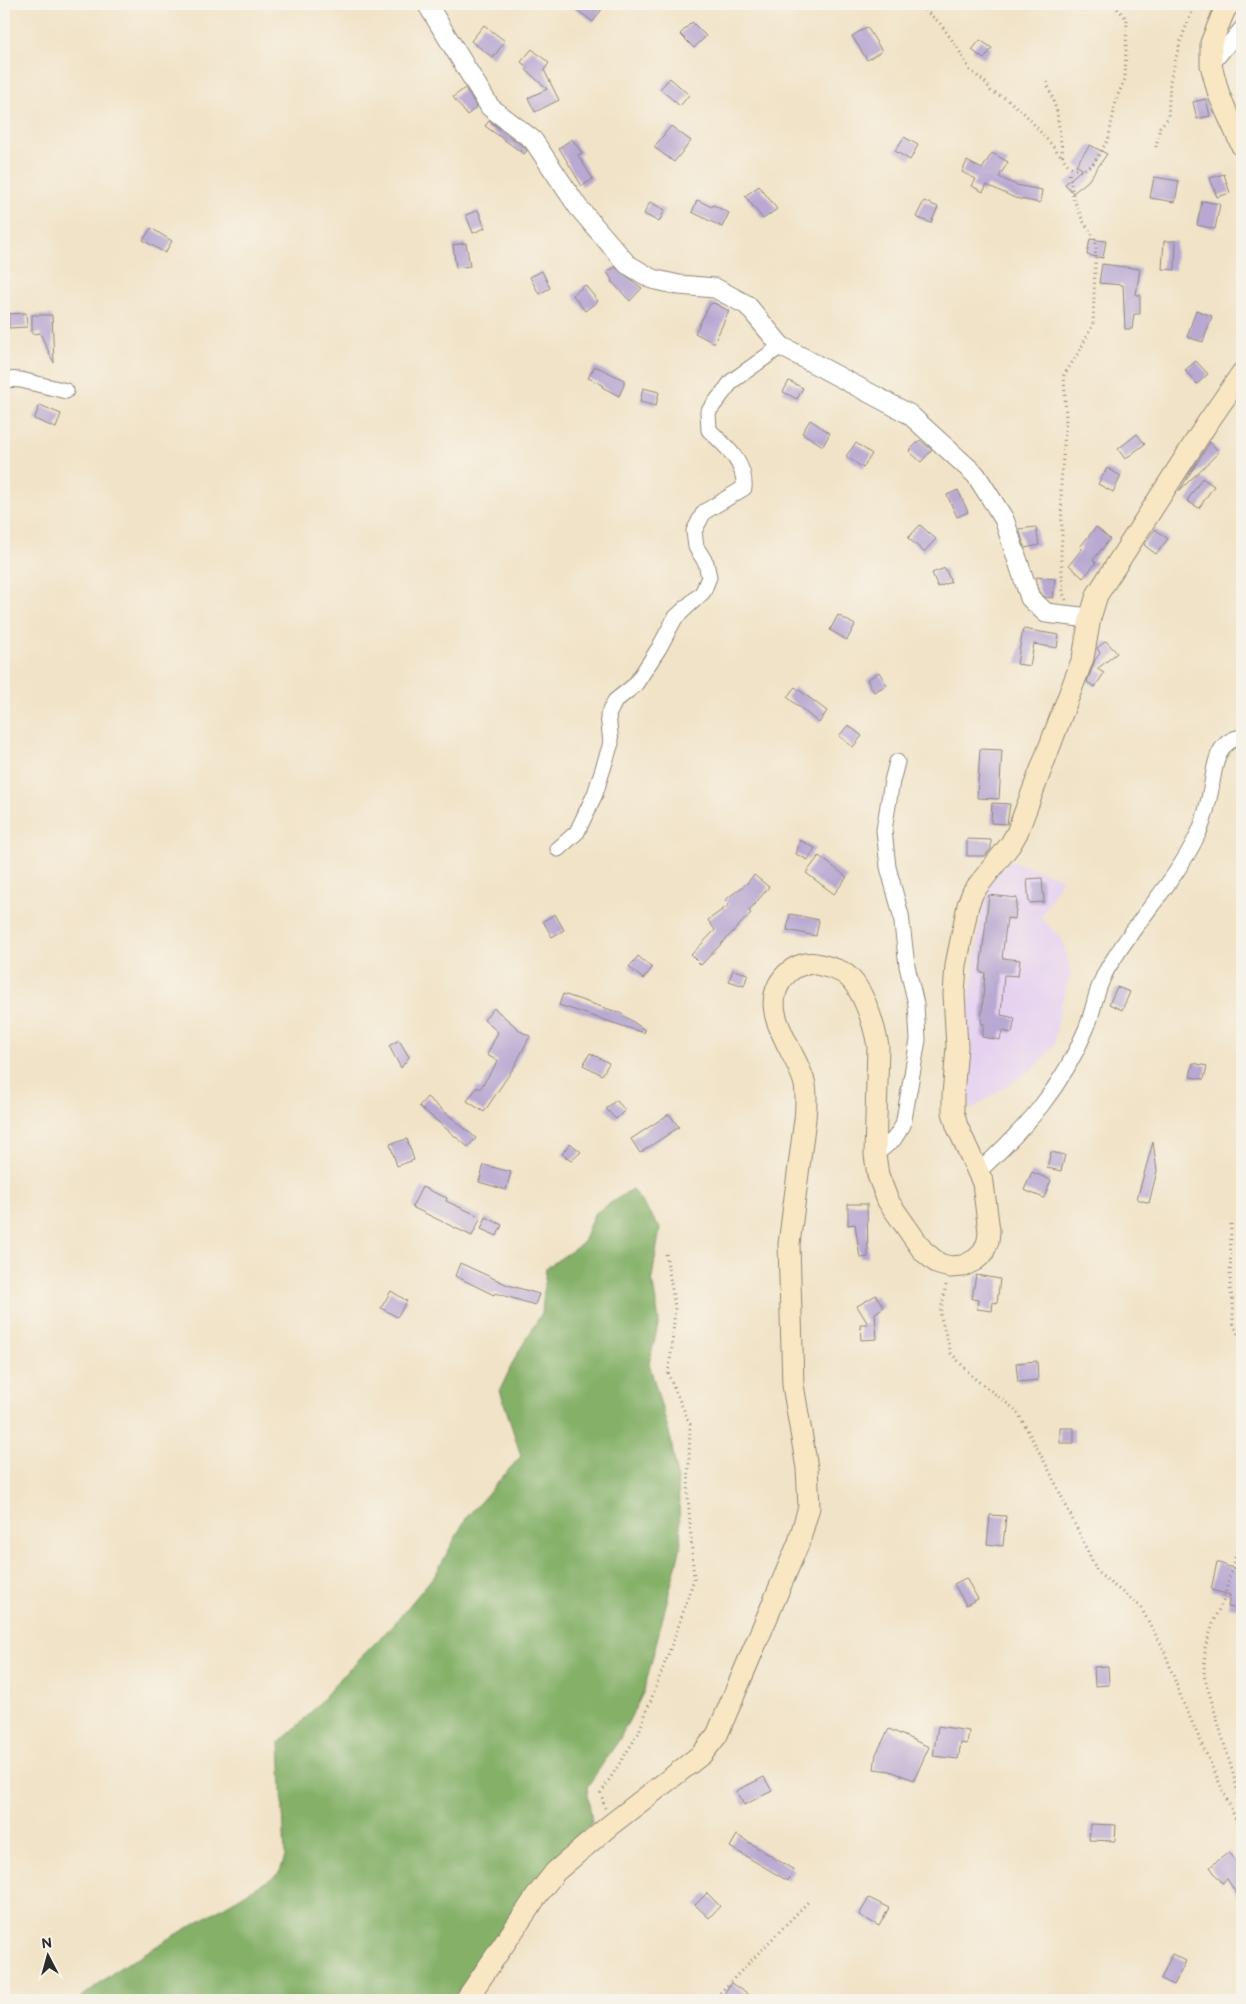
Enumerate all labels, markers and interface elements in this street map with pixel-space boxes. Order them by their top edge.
north arrow [22,1932,72,1982]
text: N [41,1935,53,1953]

